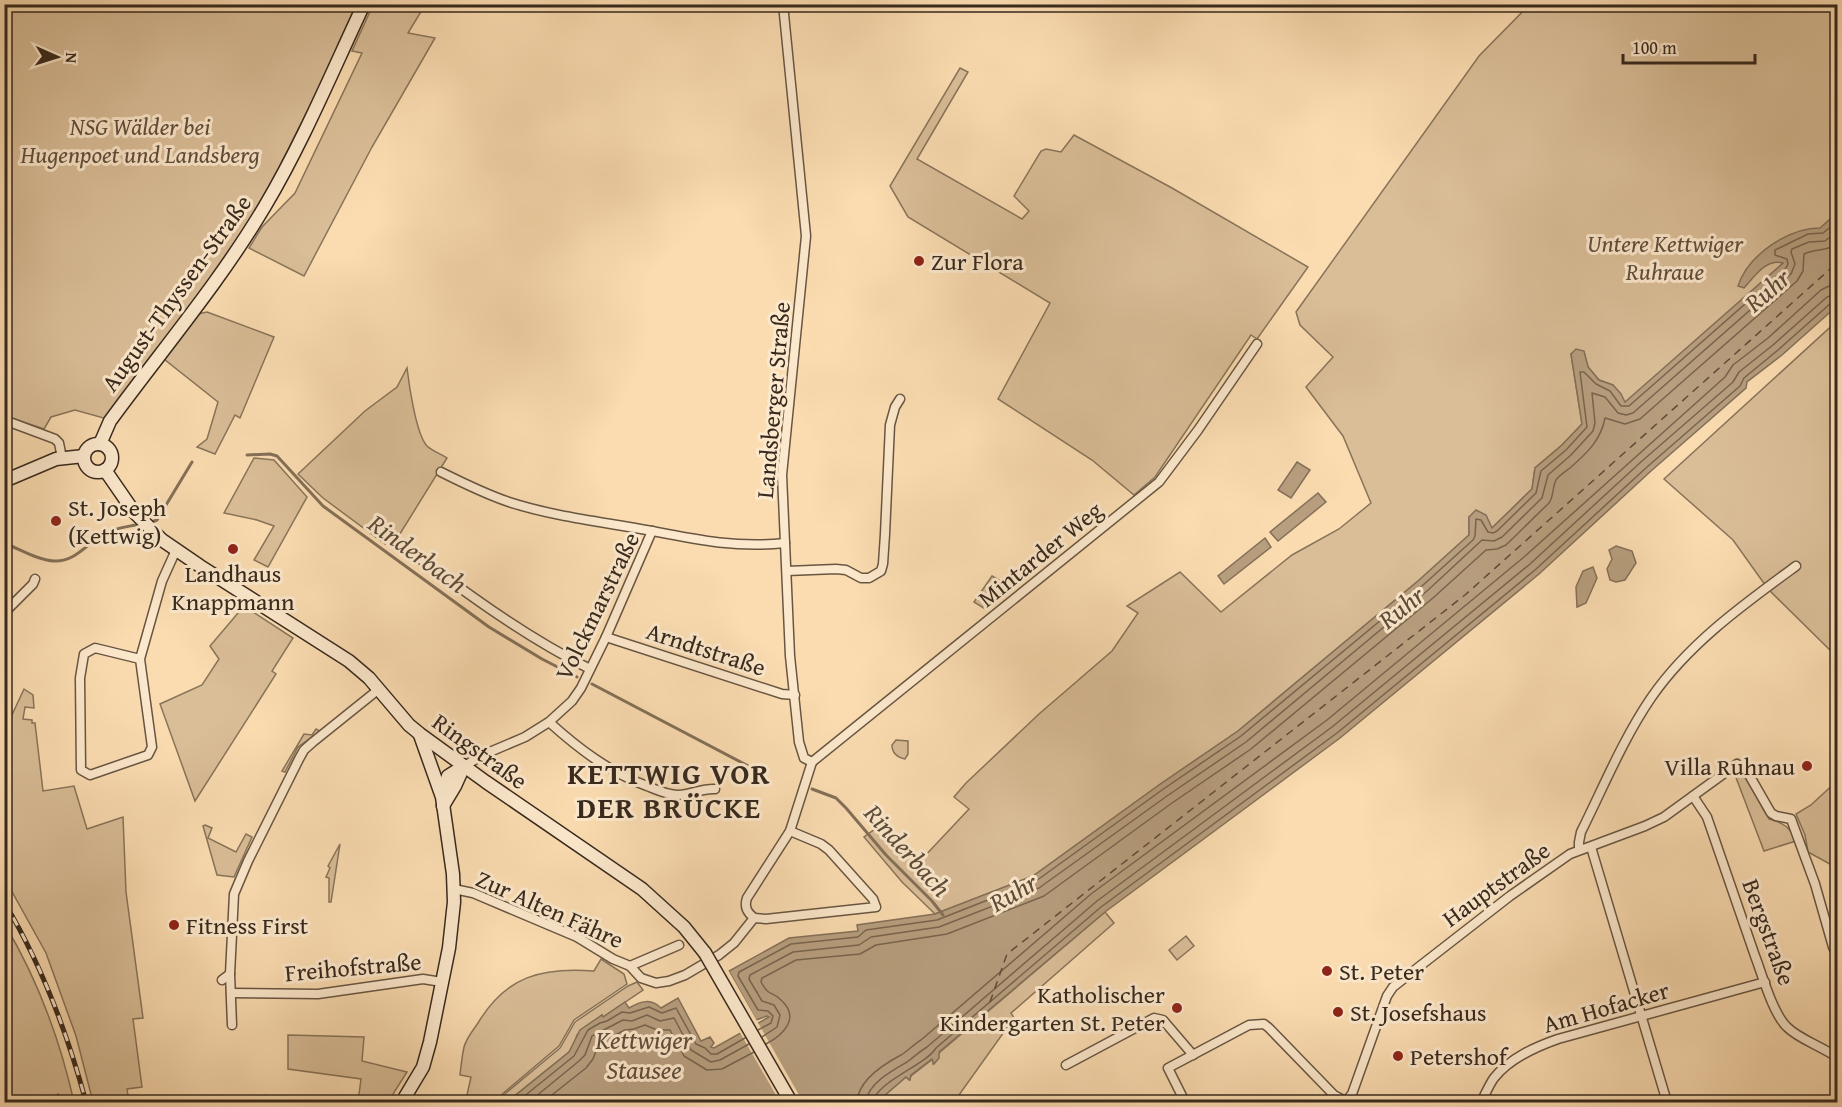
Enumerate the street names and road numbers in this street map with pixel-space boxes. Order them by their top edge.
street label: August-Thyssen-Straße [92,187,260,399]
street label: Landsberger Straße [747,300,799,500]
street label: Mintarder Weg [970,493,1110,615]
street label: Volckmarstraße [546,526,648,686]
street label: Arndtstraße [642,613,770,685]
street label: Ringstraße [425,704,535,798]
street label: Hauptstraße [1435,833,1557,935]
street label: Zur Alten Fähre [471,861,629,957]
street label: Bergstraße [1734,874,1804,990]
street label: Freihofstraße [283,944,423,990]
street label: Am Hofacker [1539,972,1673,1042]

